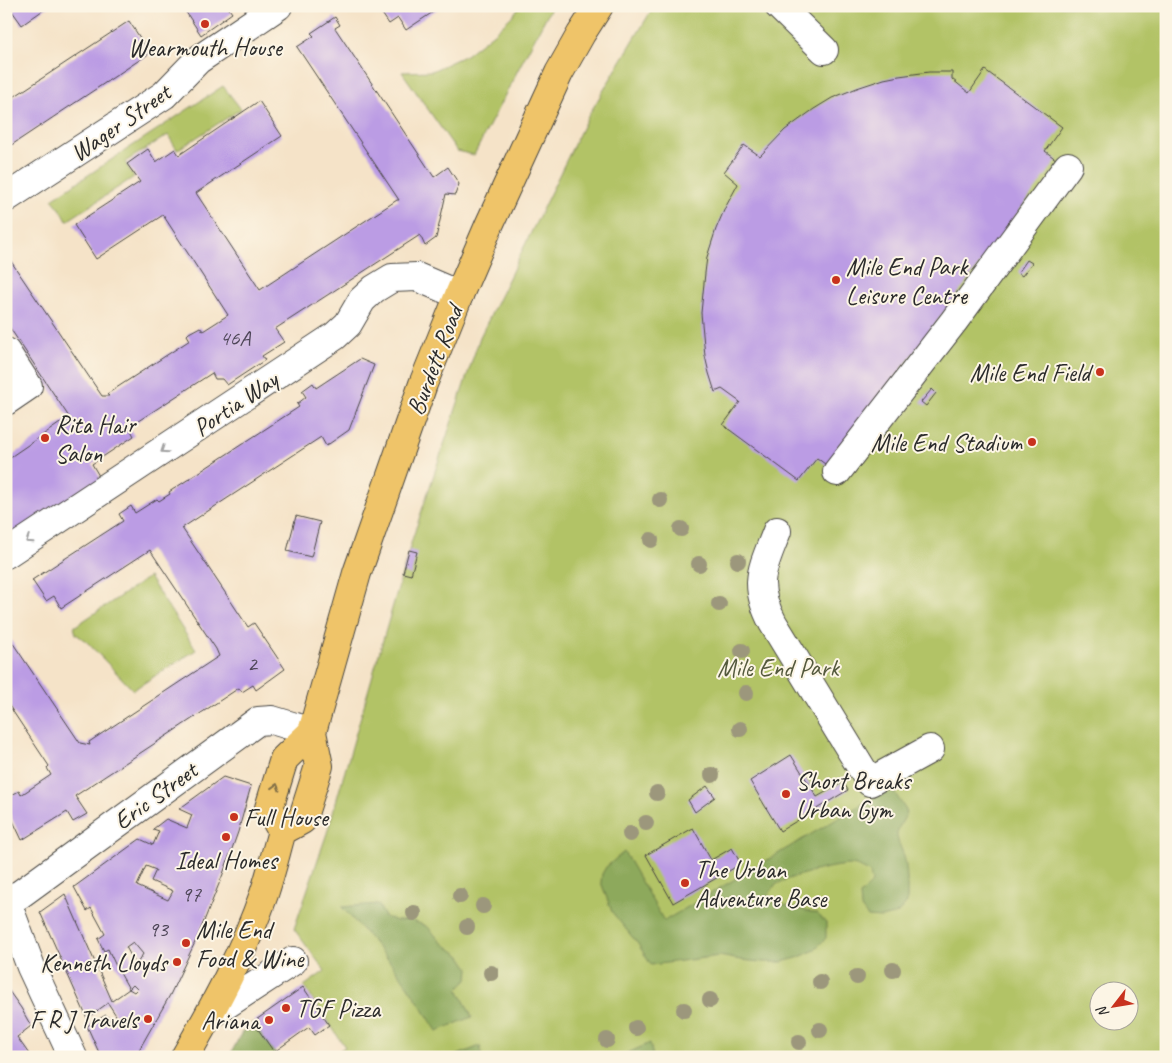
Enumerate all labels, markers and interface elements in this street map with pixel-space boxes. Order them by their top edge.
marker: Wearmouth House [199,18,211,30]
place label: Wearmouth House [128,32,284,64]
street label: Wager Street [64,75,179,169]
place label: Mile End Park Leisure Centre [846,251,969,312]
marker: Mile End Park Leisure Centre [830,274,842,286]
street label: Burdett Road [399,297,472,420]
house number: 46A [220,324,251,352]
place label: Mile End Field [970,357,1094,389]
street label: Portia Way [187,363,286,444]
marker: Mile End Field [1094,366,1106,378]
place label: Rita Hair Salon [55,409,137,470]
place label: Mile End Stadium [871,427,1023,459]
marker: Rita Hair Salon [39,432,51,444]
marker: Mile End Stadium [1026,436,1038,448]
one-way arrow [161,444,170,453]
one-way arrow [25,533,34,543]
house number: 2 [247,650,259,678]
park label: Mile End Park [717,652,841,684]
street label: Eric Street [107,753,206,837]
place label: Short Breaks Urban Gym [796,765,913,826]
one-way arrow [270,783,280,791]
marker: Short Breaks Urban Gym [780,788,792,800]
place label: Full House [244,802,330,834]
marker: Full House [228,811,240,823]
marker: Ideal Homes [220,831,232,843]
place label: Ideal Homes [175,845,279,877]
place label: The Urban Adventure Base [695,854,828,915]
marker: The Urban Adventure Base [679,877,691,889]
house number: 97 [181,880,202,908]
place label: Mile End Food & Wine [196,914,305,975]
house number: 93 [148,915,170,943]
marker: Mile End Food & Wine [180,937,192,949]
place label: Kenneth Lloyds [40,947,169,979]
marker: Kenneth Lloyds [171,956,183,968]
north arrow [1090,980,1140,1030]
place label: TGF Pizza [296,993,382,1025]
marker: TGF Pizza [280,1002,292,1014]
text: N [1093,1002,1113,1021]
place label: F R J Travels [30,1004,140,1036]
place label: Ariana [201,1005,262,1037]
marker: F R J Travels [142,1013,154,1025]
marker: Ariana [263,1014,275,1026]

